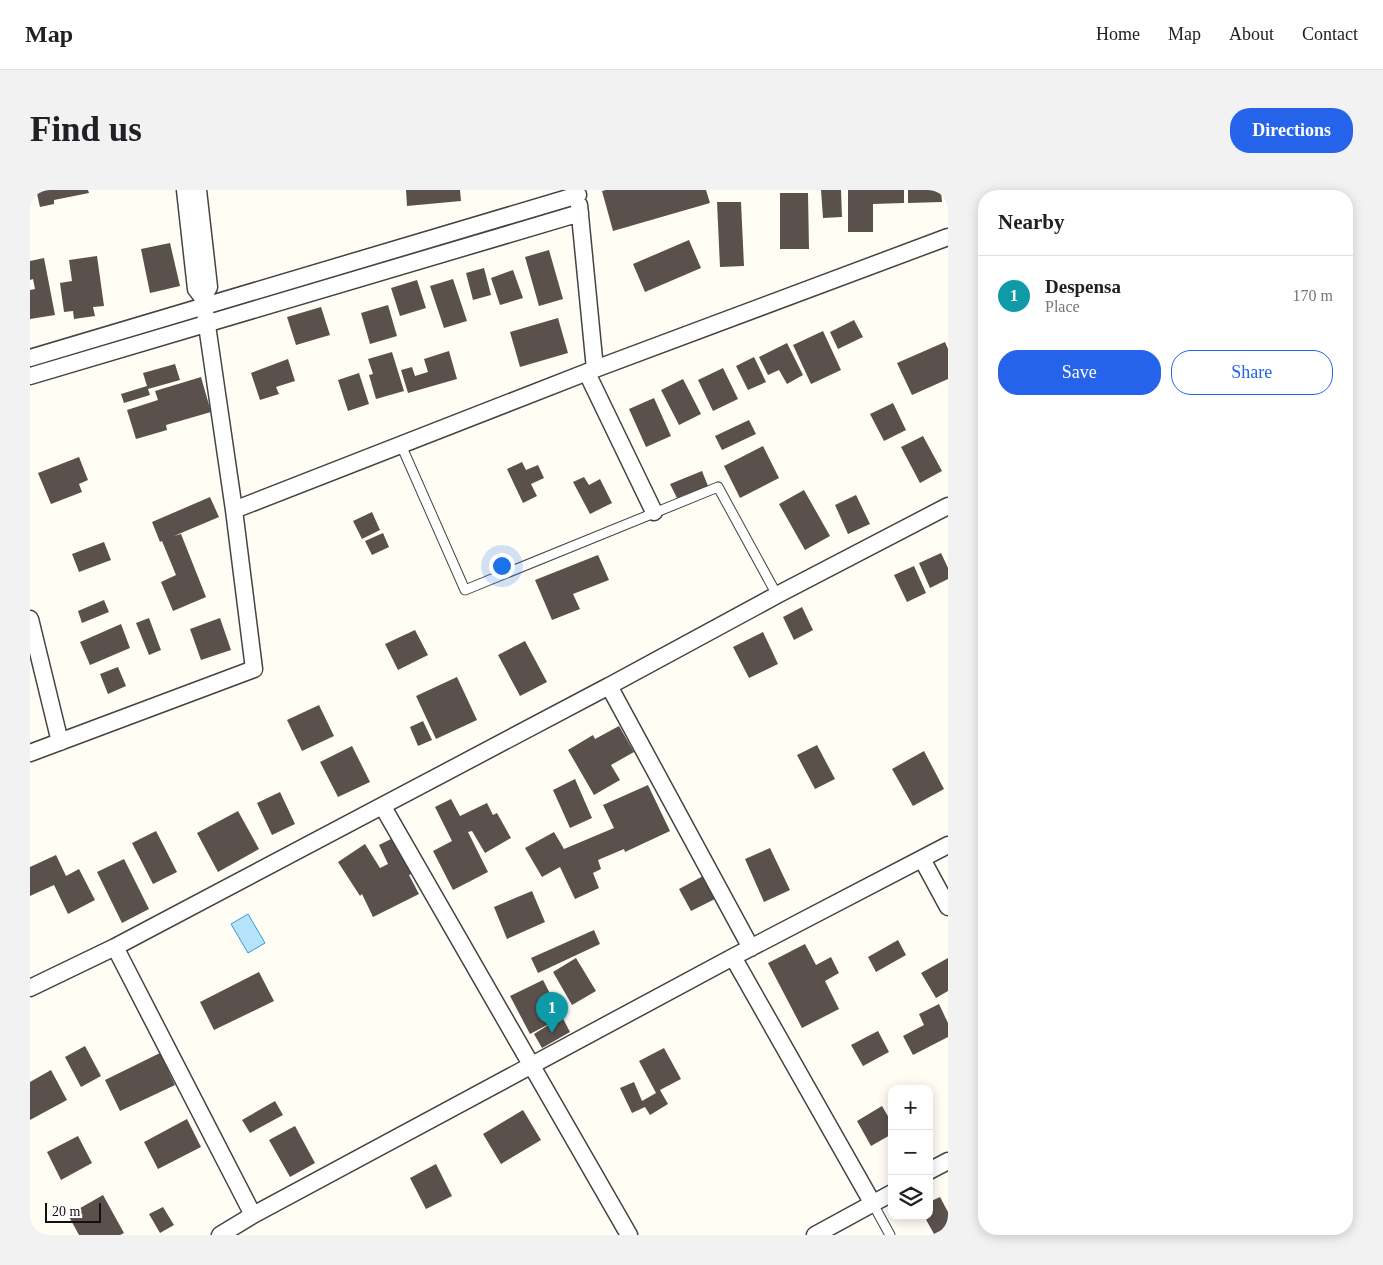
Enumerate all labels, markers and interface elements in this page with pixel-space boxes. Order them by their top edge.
text: Map [25,21,73,47]
text: Home [1096,24,1140,44]
text: Map [1168,24,1201,44]
text: About [1229,24,1274,44]
text: Contact [1302,24,1358,44]
button: Directions [1230,108,1353,153]
text: Find us [30,110,142,149]
text: Nearby [998,210,1065,234]
text: Despensa [1045,276,1121,297]
text: 1 [1010,287,1018,304]
text: 170 m [1293,287,1333,304]
text: Place [1045,298,1080,315]
button: Save [998,350,1161,395]
button: Share [1171,350,1333,395]
your location [489,553,515,579]
pin: 1 [536,992,568,1033]
map controls [888,1085,933,1220]
button: + [888,1085,933,1130]
button: − [888,1130,933,1175]
button: layers [888,1175,933,1220]
scale bar [45,1200,101,1223]
text: 20 m [52,1204,80,1219]

